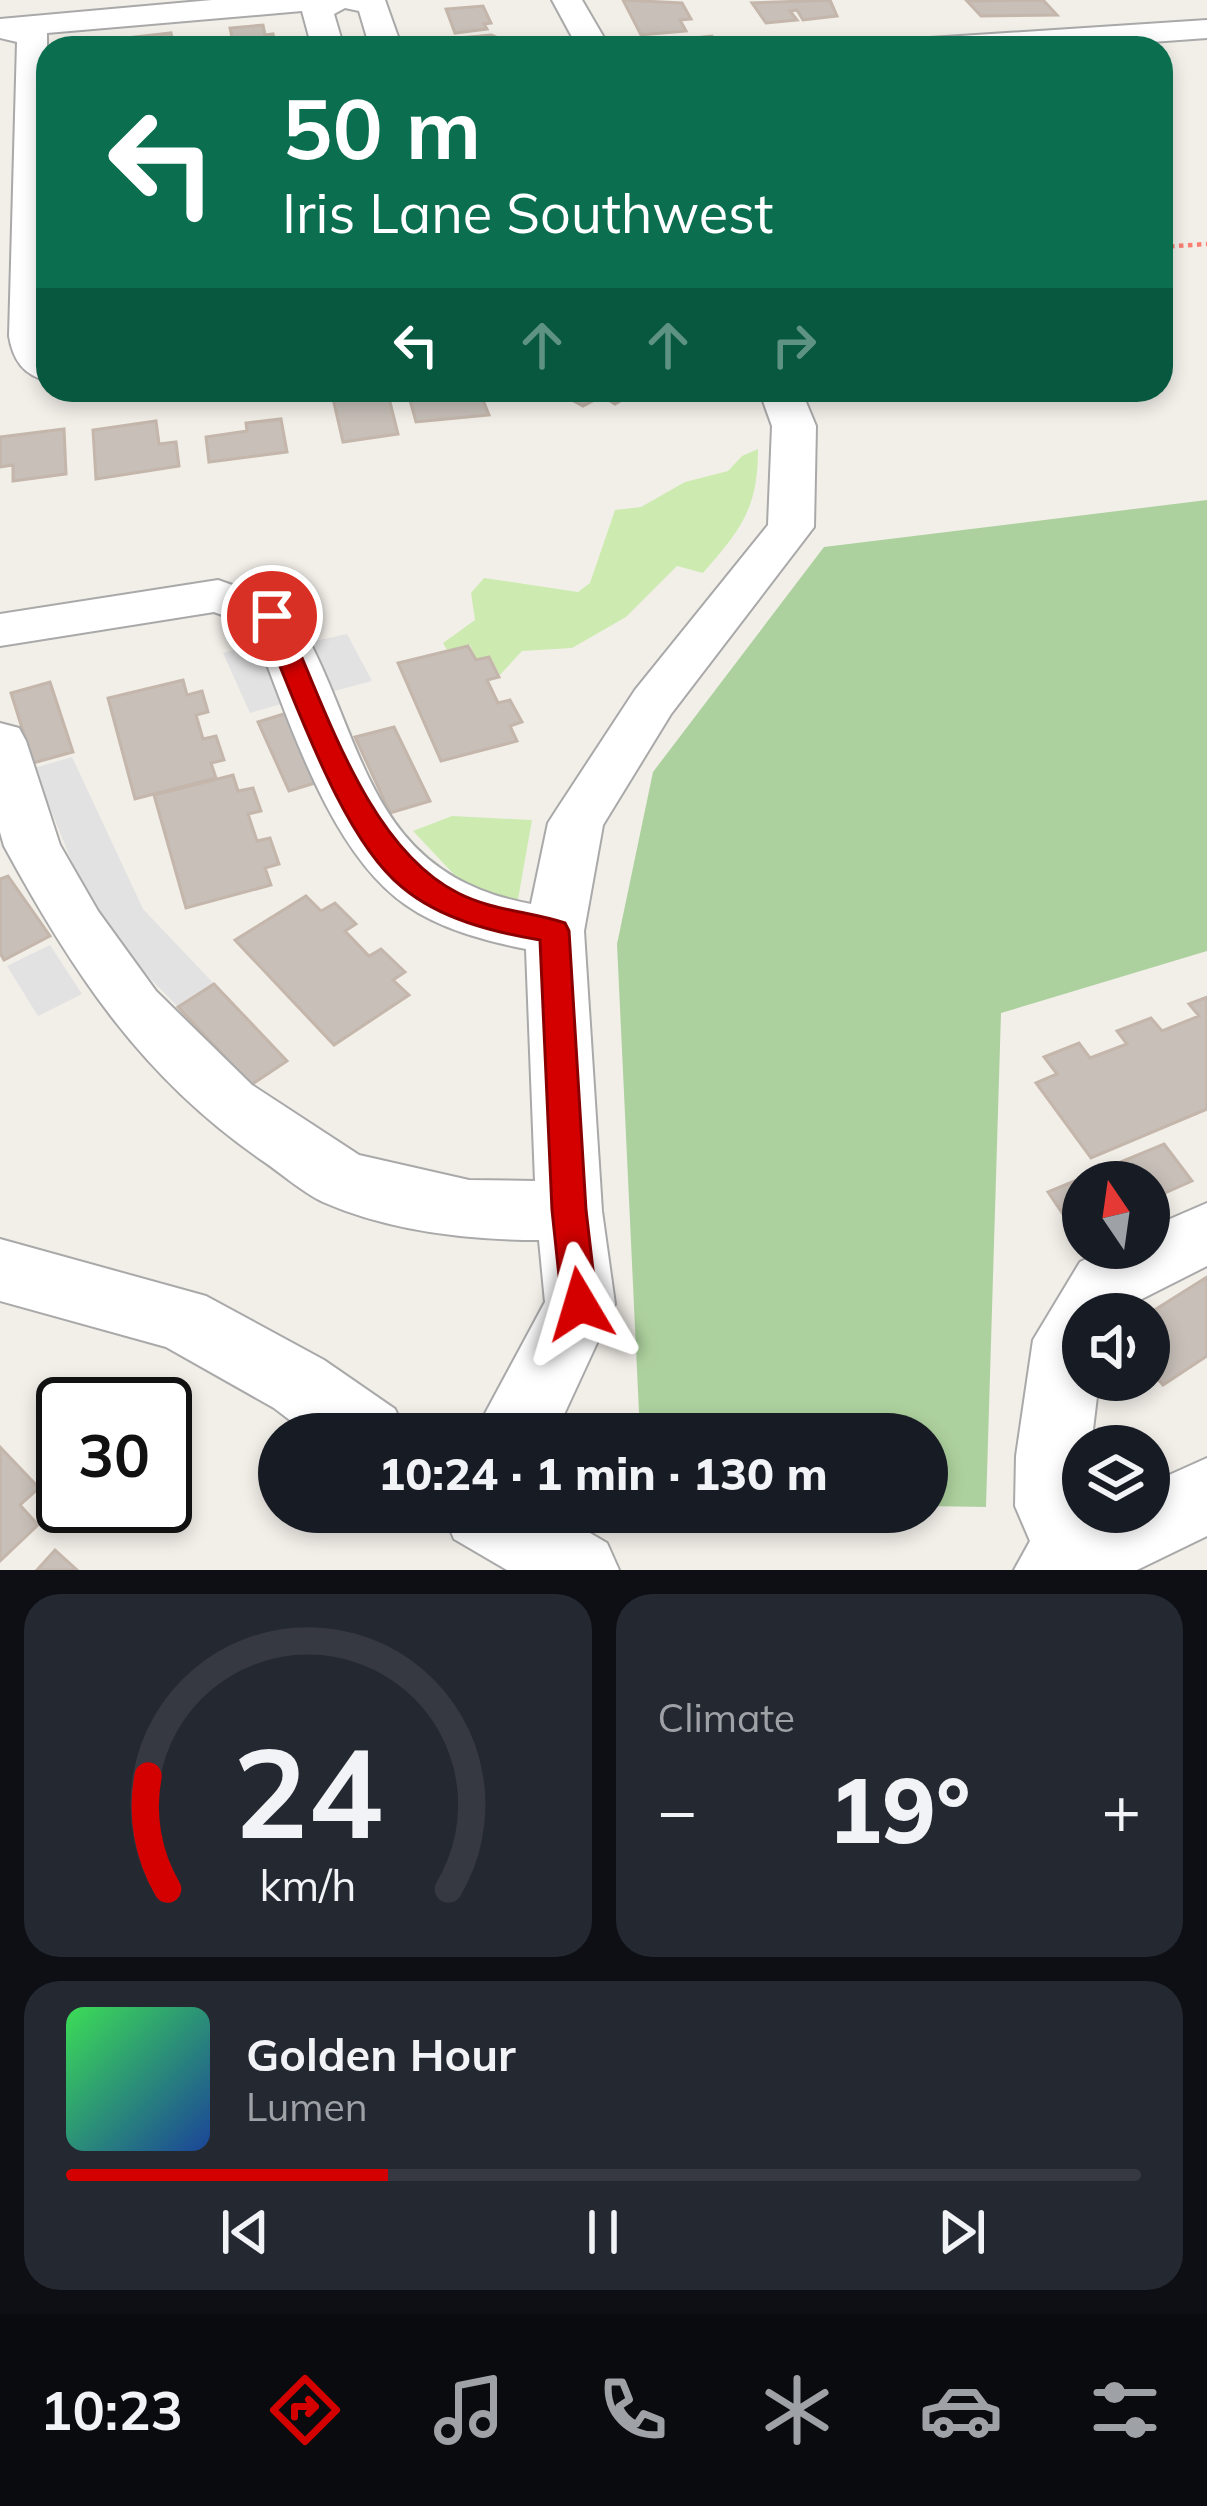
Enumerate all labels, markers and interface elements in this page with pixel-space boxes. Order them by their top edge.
text: 50 m [282,75,481,180]
icon: left [84,84,240,240]
text: Iris Lane Southwest [282,179,774,247]
icon: left [383,312,449,378]
icon: ahead [509,312,575,378]
icon: ahead [635,312,701,378]
icon: right [761,312,827,378]
pin [221,565,323,667]
icon: arrive [239,583,305,649]
north arrow [1062,1161,1170,1269]
map controls [1062,1161,1170,1533]
position arrow [517,1241,643,1367]
button: sound [1062,1293,1170,1401]
speed limit sign: 30 [36,1377,192,1533]
button: layers [1062,1425,1170,1533]
text: 10:24 · 1 min · 130 m [378,1445,828,1501]
text: Climate [658,1693,795,1742]
text: 24 [233,1713,383,1869]
text: 19° [828,1753,971,1866]
text: − [658,1768,697,1851]
text: + [1101,1768,1141,1851]
text: km/h [259,1857,356,1911]
text: Golden Hour [246,2026,516,2082]
text: Lumen [246,2082,368,2131]
icon: previous [212,2199,278,2265]
icon: pause [570,2199,636,2265]
icon: next [929,2199,995,2265]
icon: directions [263,2368,347,2452]
icon: music [427,2368,511,2452]
icon: phone [591,2368,675,2452]
icon: climate [755,2368,839,2452]
icon: car [919,2368,1003,2452]
icon: filters [1083,2368,1167,2452]
text: 10:23 [40,2376,183,2444]

